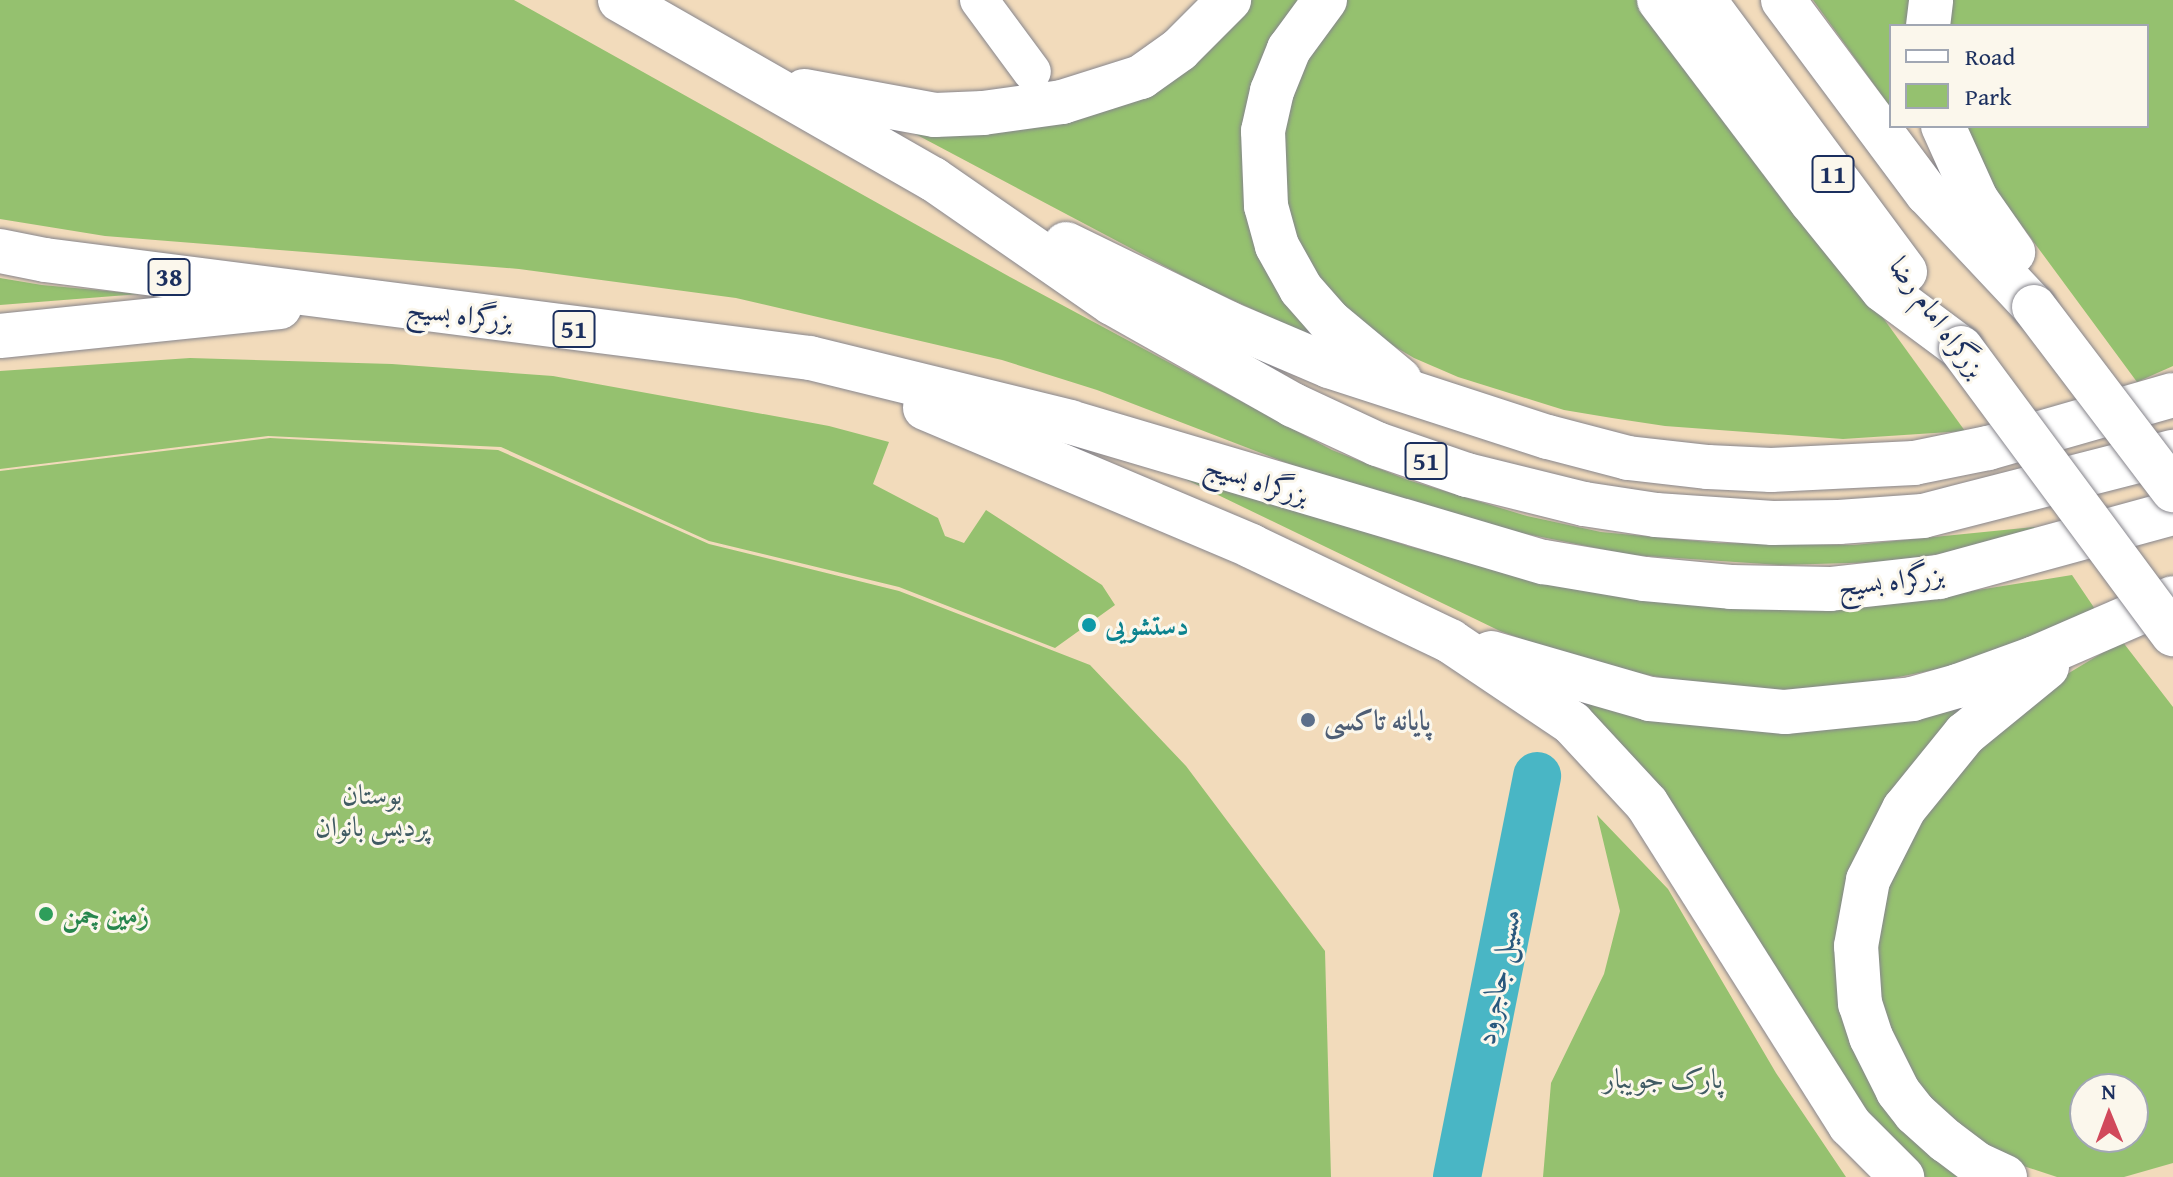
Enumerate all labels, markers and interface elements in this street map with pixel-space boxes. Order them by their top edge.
legend [1889,24,2149,128]
text: Road [1965,39,2015,74]
text: Park [1965,79,2011,114]
road number: 11 [1811,152,1855,196]
street label: بزرگراه امام رضا [1883,250,1993,384]
road number: 38 [147,255,191,299]
street label: بزرگراه بسیج [405,291,515,337]
road number: 51 [552,307,596,351]
road number: 51 [1404,439,1448,483]
street label: بزرگراه بسیج [1201,448,1313,512]
street label: بزرگراه بسیج [1836,557,1946,603]
place label: دستشویی [1105,608,1189,642]
marker: دستشویی [1080,616,1098,634]
place label: پایانه تاکسی [1324,703,1431,737]
marker: پایانه تاکسی [1299,711,1317,729]
park label: بوستان پردیس بانوان [315,777,429,843]
place label: زمین چمن [62,897,149,931]
marker: زمین چمن [37,905,55,923]
water label: مسیل جاجرود [1466,905,1528,1047]
park label: پارک جویبار [1603,1061,1723,1095]
north arrow [2069,1073,2149,1153]
text: N [2101,1075,2116,1107]

